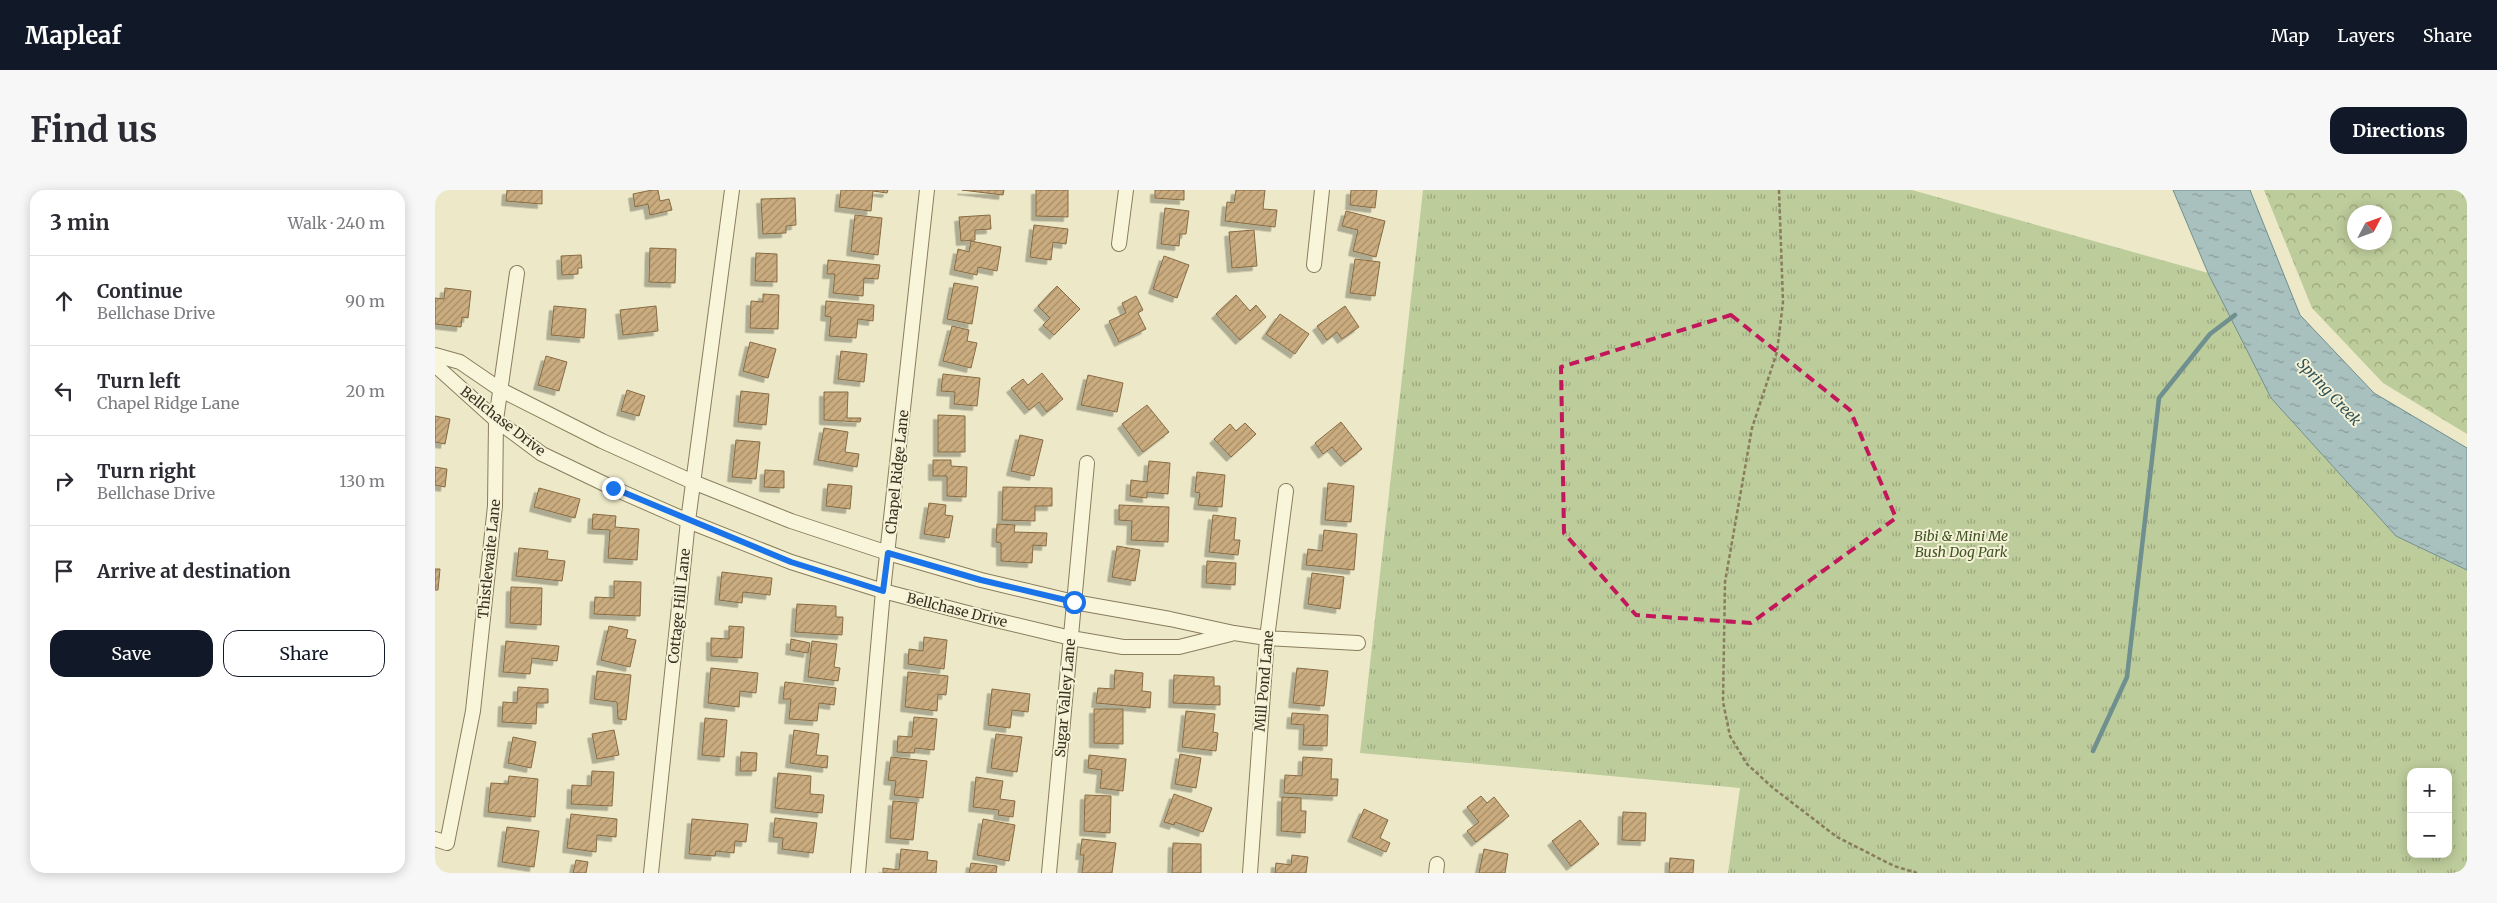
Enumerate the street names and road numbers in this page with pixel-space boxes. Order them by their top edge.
street label: Bellchase Drive [457,382,549,460]
street label: Chapel Ridge Lane [882,409,912,535]
street label: Thistlewaite Lane [474,498,504,620]
street label: Cottage Hill Lane [664,548,694,664]
street label: Bellchase Drive [905,589,1009,631]
street label: Mill Pond Lane [1251,630,1277,732]
street label: Sugar Valley Lane [1051,638,1079,758]

